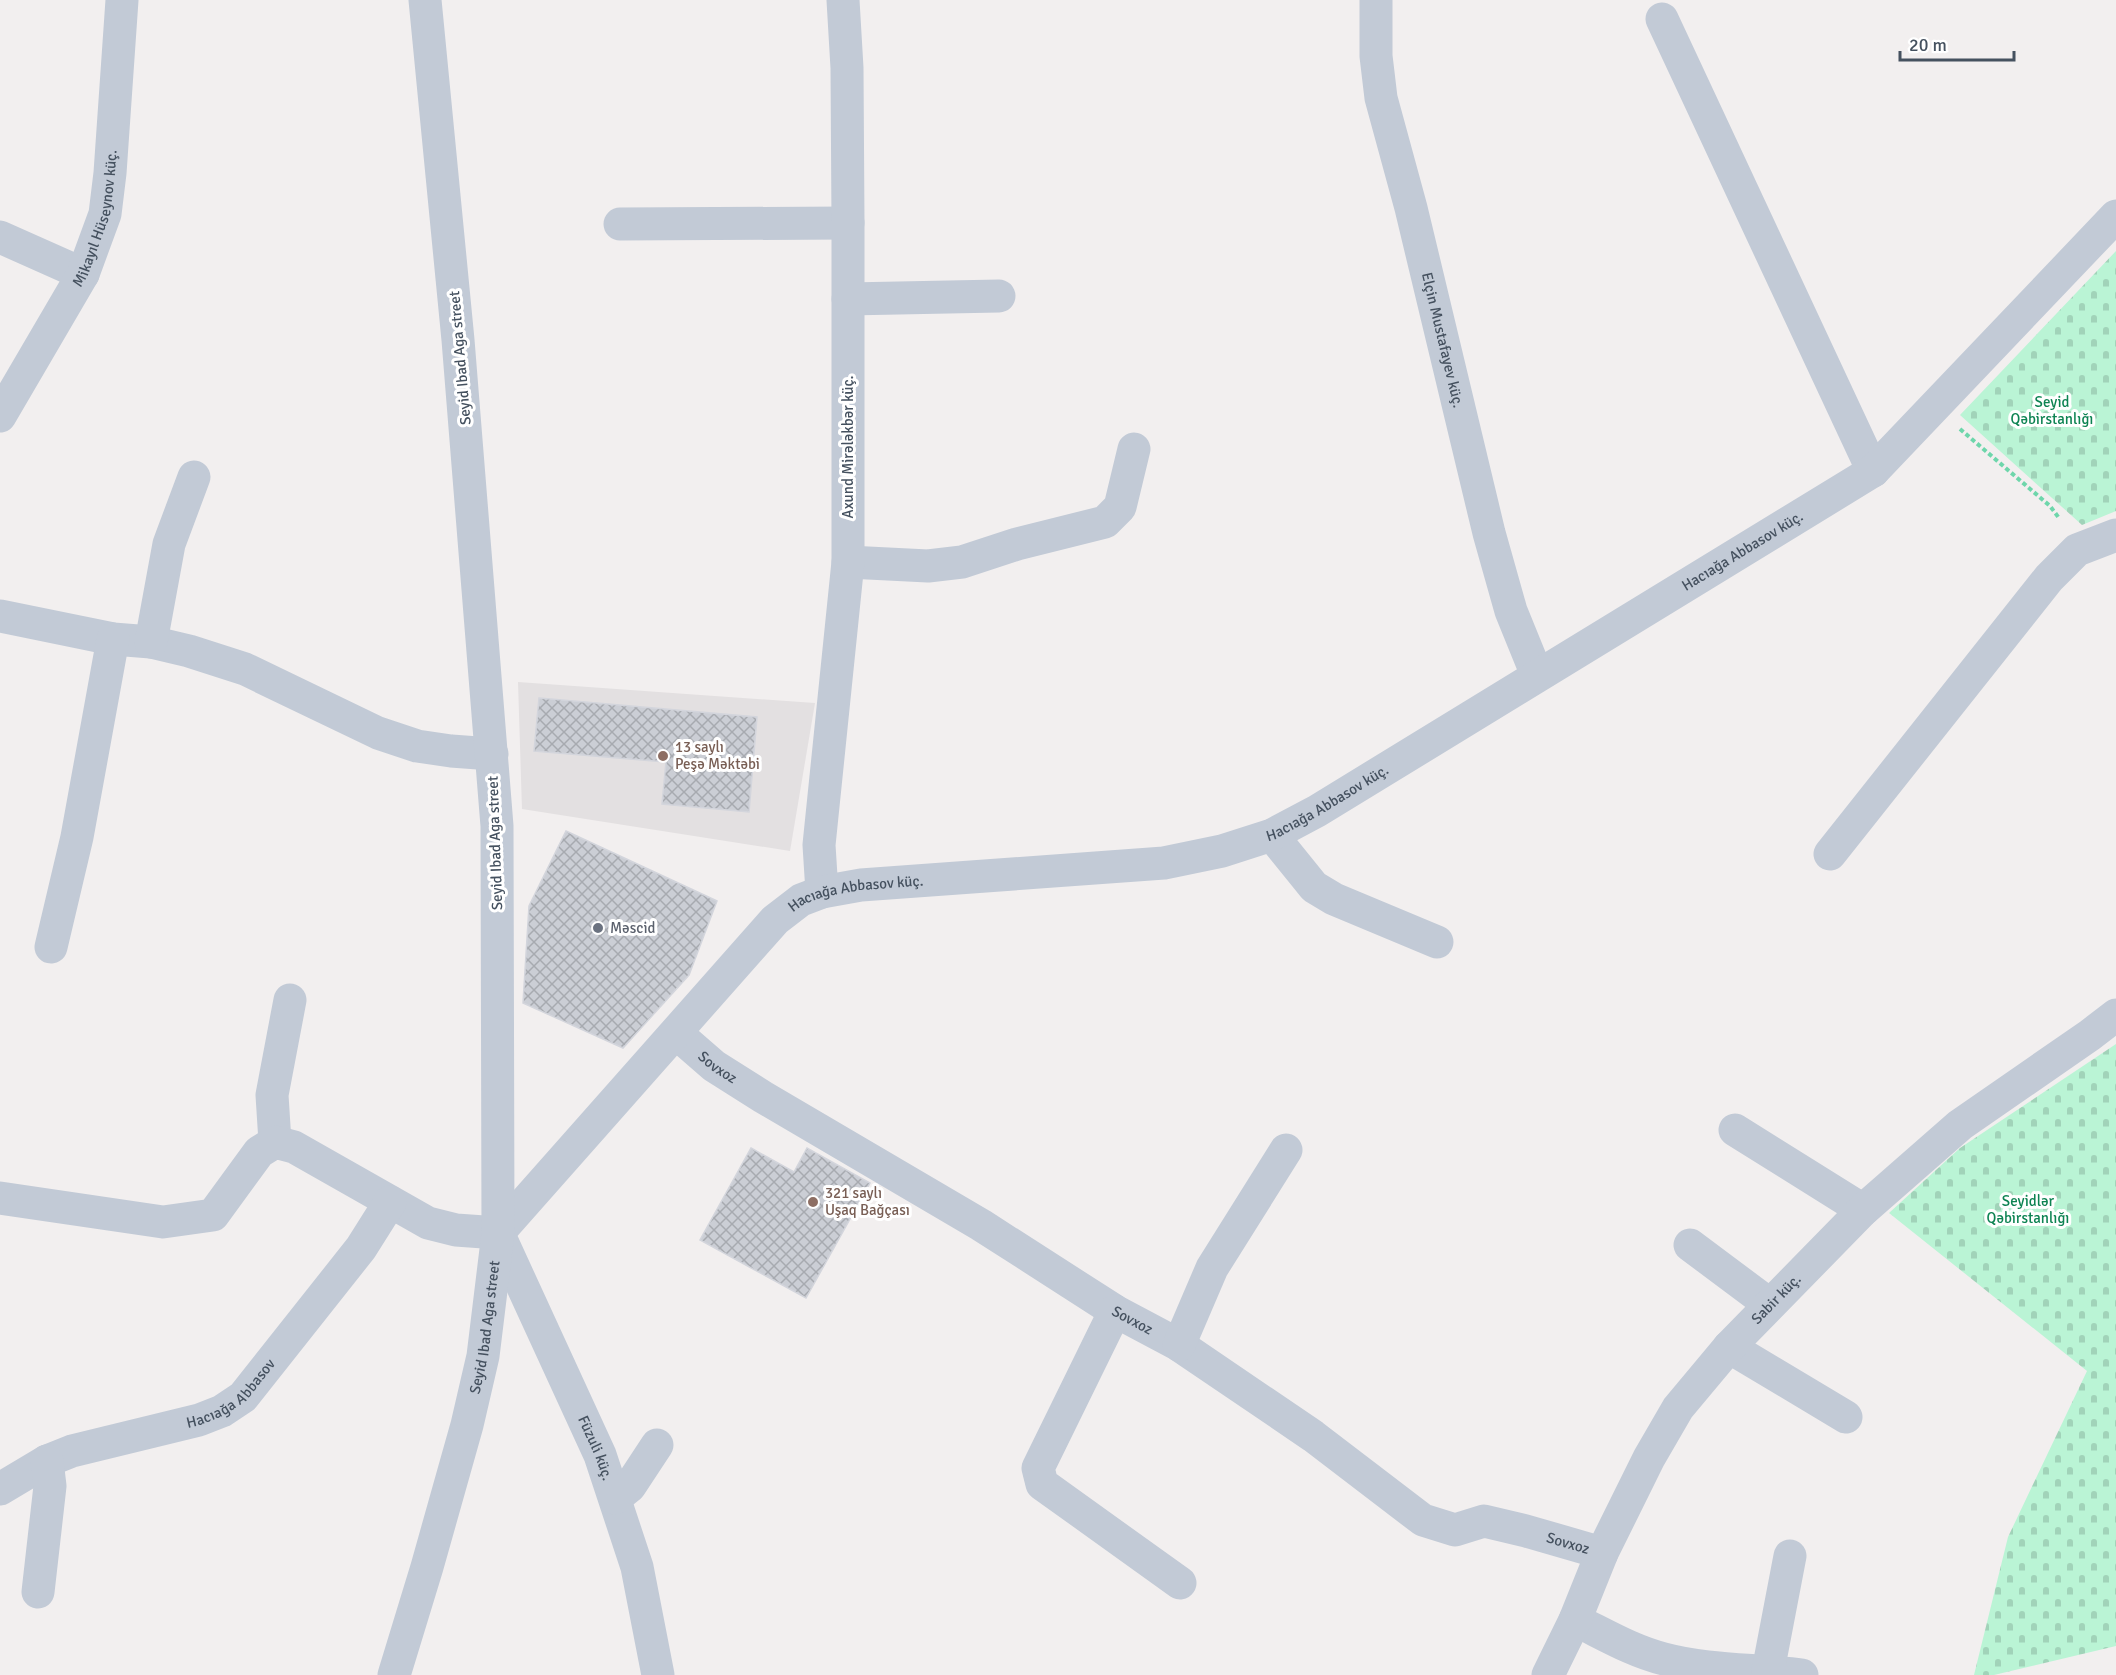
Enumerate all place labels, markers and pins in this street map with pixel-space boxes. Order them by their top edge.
place label: 13 saylı Peşə Məktəbi [675,738,760,773]
marker: 13 saylı Peşə Məktəbi [656,749,670,763]
place label: Məscid [610,919,655,937]
marker: Məscid [591,921,605,935]
place label: 321 saylı Uşaq Bağçası [825,1184,910,1219]
marker: 321 saylı Uşaq Bağçası [806,1195,820,1209]

